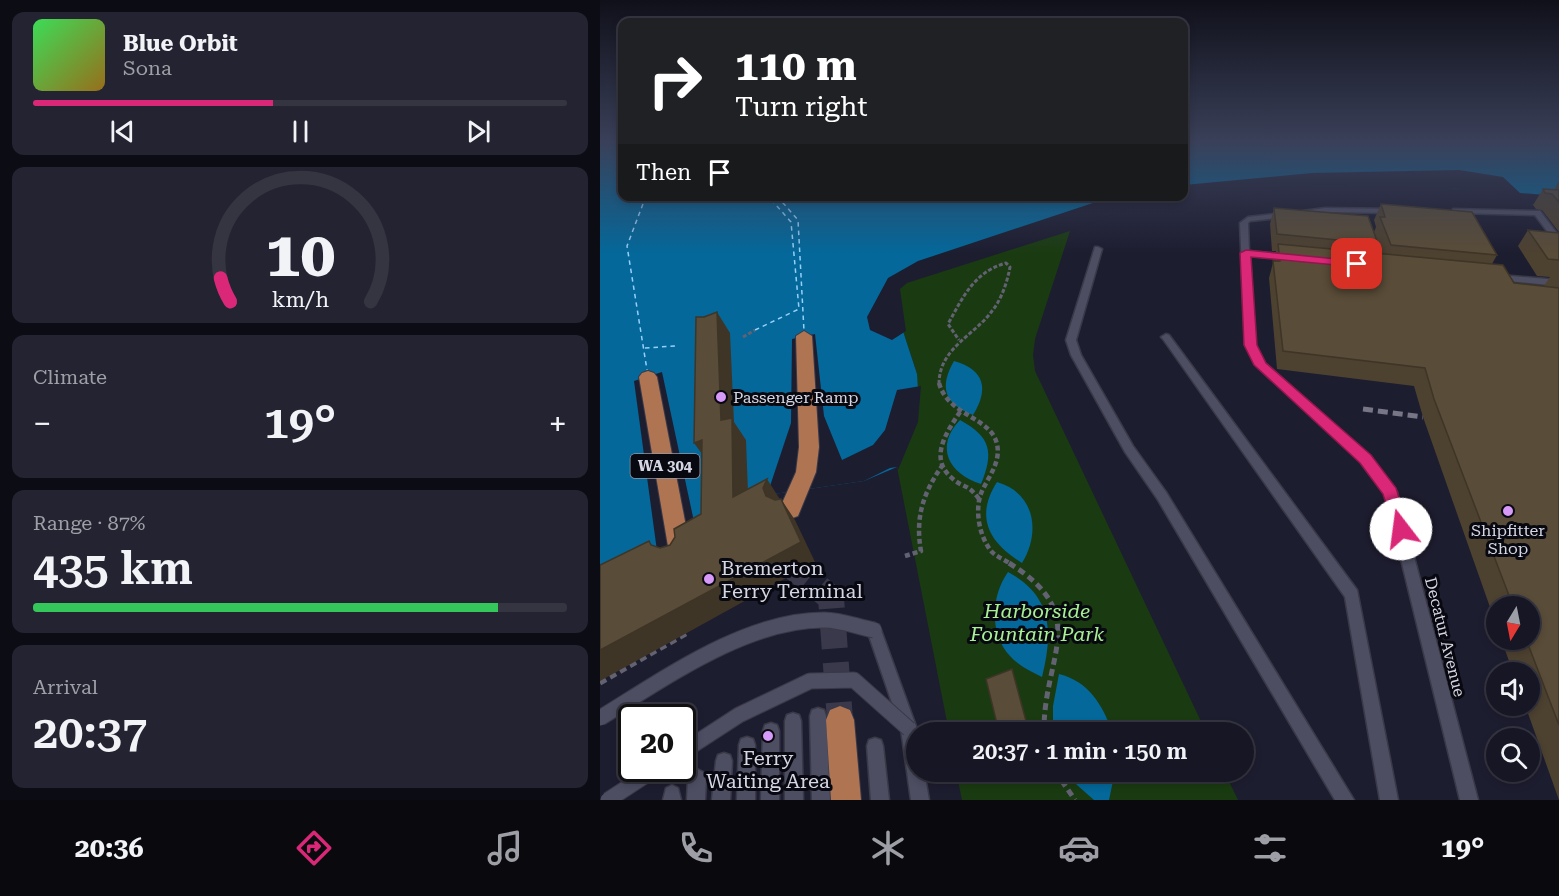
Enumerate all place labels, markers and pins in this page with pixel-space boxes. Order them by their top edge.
pin [1331,238,1382,289]
place label: Passenger Ramp [733,388,858,407]
marker: Passenger Ramp [714,390,728,404]
marker: Shipfitter Shop [1501,504,1515,518]
place label: Shipfitter Shop [1471,521,1545,558]
place label: Bremerton Ferry Terminal [721,556,863,603]
marker: Bremerton Ferry Terminal [702,572,716,586]
marker: Ferry Waiting Area [761,729,775,743]
place label: Ferry Waiting Area [706,746,830,793]

